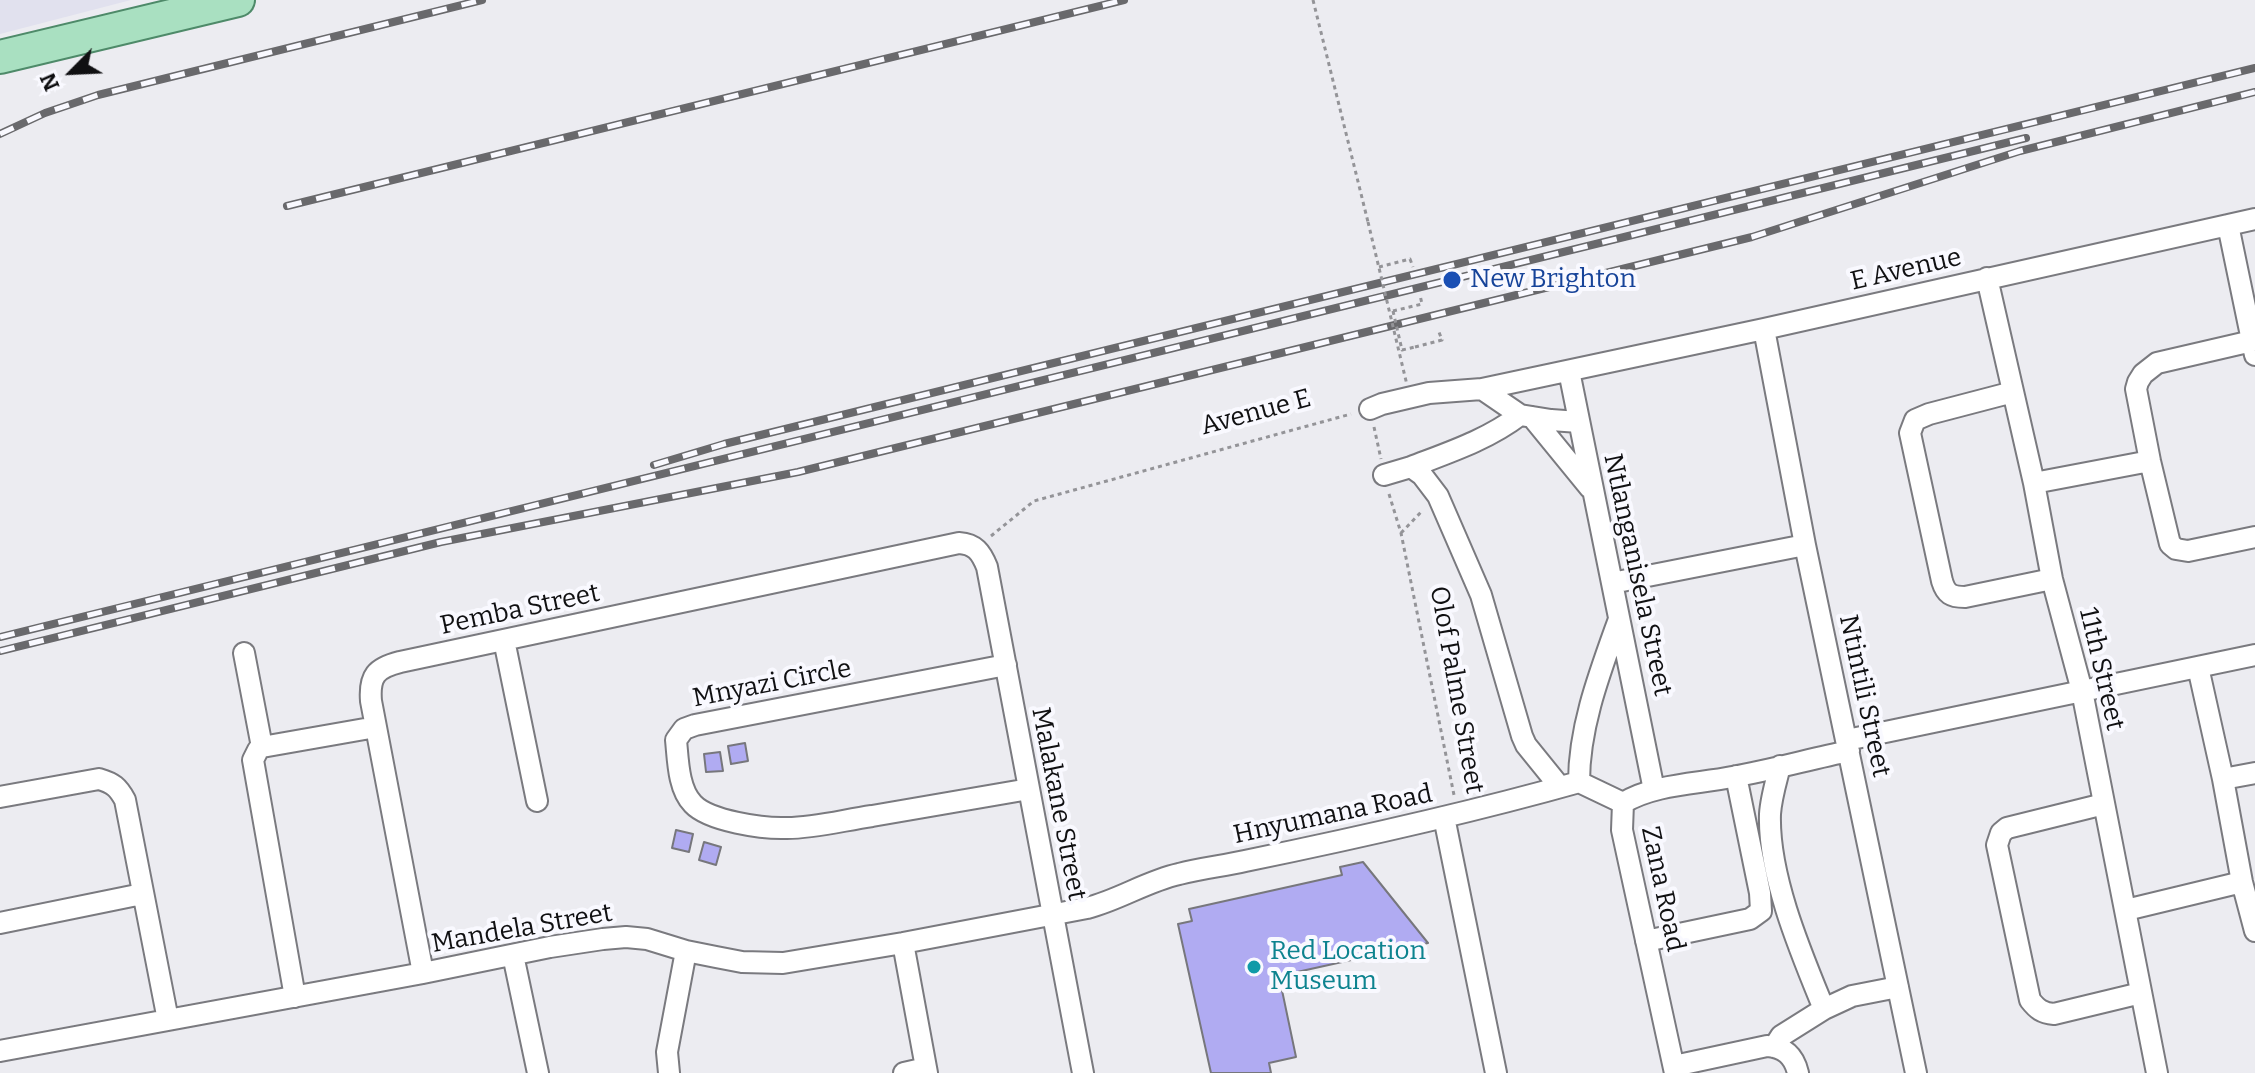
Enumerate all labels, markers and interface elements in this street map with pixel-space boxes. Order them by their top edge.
north arrow [32,32,112,112]
text: N [34,69,65,95]
street label: E Avenue [1848,242,1964,298]
place label: New Brighton [1470,264,1636,296]
marker: New Brighton [1441,269,1463,291]
street label: Avenue E [1198,383,1314,443]
street label: Ntlanganisela Street [1596,451,1678,699]
street label: Pemba Street [438,578,602,642]
street label: Olof Palme Street [1422,584,1490,796]
street label: 11th Street [2072,605,2130,733]
street label: Ntintili Street [1832,612,1896,780]
street label: Mnyazi Circle [690,653,854,715]
street label: Malakane Street [1024,705,1092,903]
street label: Hnyumana Road [1231,779,1435,851]
street label: Zana Road [1634,824,1690,954]
street label: Mandela Street [429,898,615,960]
place label: Red Location Museum [1270,936,1426,998]
marker: Red Location Museum [1245,958,1263,976]

